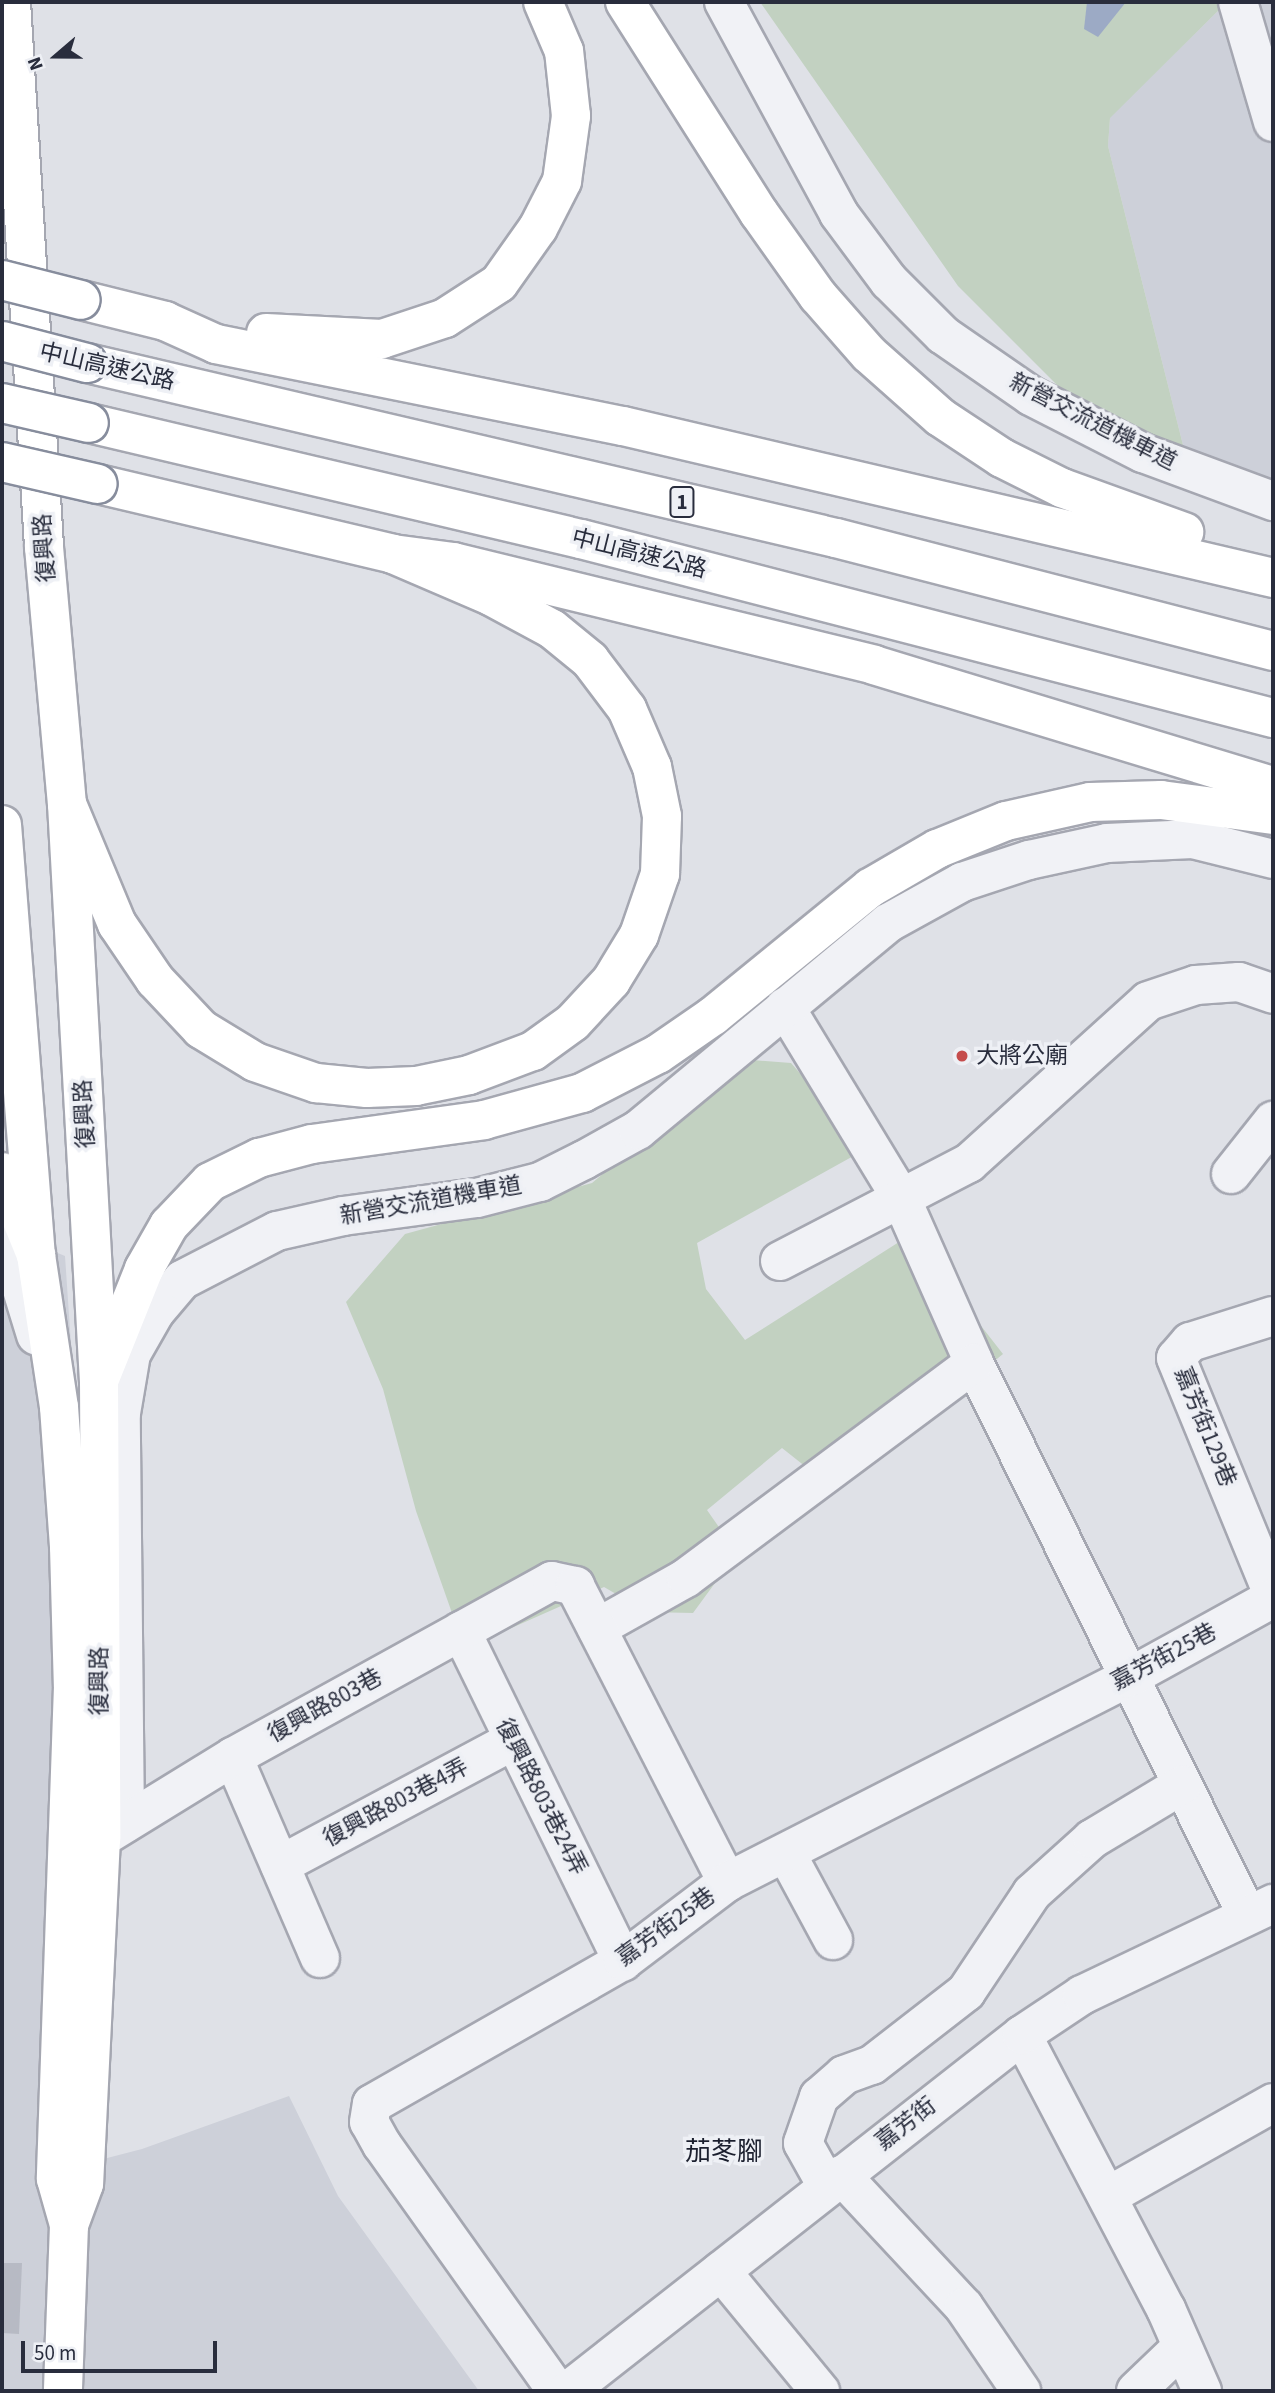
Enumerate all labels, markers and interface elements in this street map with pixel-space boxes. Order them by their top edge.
north arrow [21,21,91,91]
text: N [21,53,51,74]
street label: 中山高速公路 [37,338,177,396]
street label: 新營交流道機車道 [1005,368,1181,476]
road number: 1 [668,484,696,520]
street label: 復興路 [29,513,61,583]
street label: 中山高速公路 [569,524,709,584]
place label: 大將公廟 [976,1042,1068,1070]
marker: 大將公廟 [954,1048,970,1064]
street label: 復興路 [69,1079,101,1149]
street label: 新營交流道機車道 [338,1171,524,1231]
street label: 嘉芳街129巷 [1169,1363,1241,1491]
street label: 嘉芳街25巷 [1107,1618,1221,1696]
street label: 復興路 [86,1647,114,1715]
street label: 復興路803巷 [263,1663,387,1749]
street label: 復興路803巷24弄 [490,1714,592,1880]
street label: 復興路803巷4弄 [319,1753,473,1853]
street label: 嘉芳街25巷 [611,1882,721,1972]
street label: 嘉芳街 [870,2092,942,2156]
district label: 茄苳腳 [685,2136,763,2168]
scale bar [24,2326,220,2370]
text: 50 m [34,2338,76,2368]

